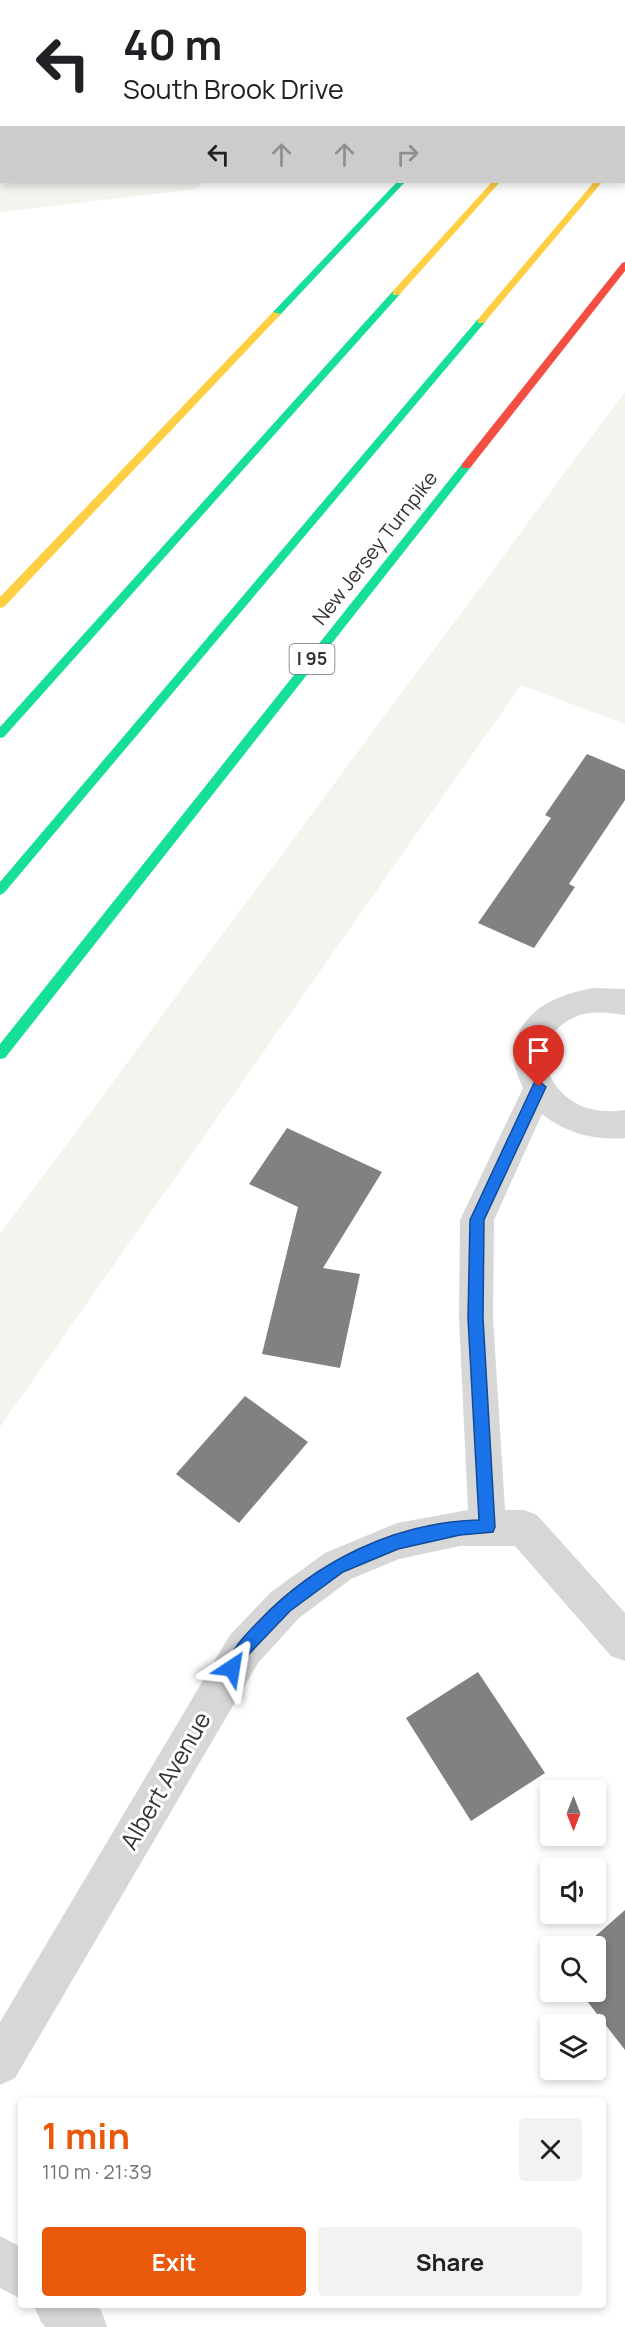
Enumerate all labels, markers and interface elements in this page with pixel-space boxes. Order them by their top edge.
text: 40 m [123,15,222,73]
icon: left [24,24,102,102]
text: South Brook Drive [123,70,344,107]
icon: left [202,138,235,171]
icon: ahead [265,138,298,171]
icon: ahead [328,138,361,171]
icon: right [391,138,424,171]
street label: New Jersey Turnpike [306,465,443,630]
road number: I 95 [290,644,334,674]
pin [513,1025,564,1087]
icon: arrive [522,1034,555,1067]
position arrow [200,1636,264,1700]
street label: Albert Avenue [112,1705,218,1855]
north arrow [540,1780,606,1846]
map controls [540,1780,606,2080]
button: sound [540,1858,606,1924]
button: search [540,1936,606,2002]
button: layers [540,2014,606,2080]
text: 1 min [42,2111,130,2160]
button: close [519,2118,582,2181]
text: 110 m · 21:39 [42,2158,152,2185]
button: Exit [42,2227,306,2296]
button: Share [318,2227,582,2296]

